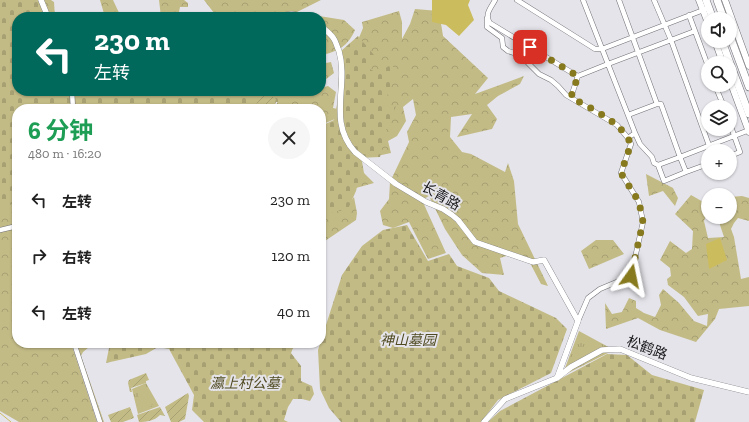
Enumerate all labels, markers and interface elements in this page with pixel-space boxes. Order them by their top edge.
map controls [701,12,737,224]
button: sound [701,12,737,48]
text: 230 m [94,24,170,57]
icon: left [28,28,80,80]
pin [513,30,547,64]
icon: arrive [519,36,541,58]
button: search [701,56,737,92]
text: 左转 [94,62,130,84]
button: layers [701,100,737,136]
text: 6 分钟 [28,116,93,145]
button: close [268,117,310,159]
button: + [701,144,737,180]
text: 480 m · 16:20 [28,146,101,161]
street label: 长青路 [419,178,463,214]
button: − [701,188,737,224]
icon: left [28,189,50,211]
text: 230 m [270,191,310,209]
text: 左转 [62,193,92,211]
icon: right [28,245,50,267]
text: 120 m [272,247,310,265]
text: 右转 [62,249,92,267]
position arrow [610,255,652,297]
icon: left [28,301,50,323]
text: 40 m [277,303,310,321]
text: 左转 [62,305,92,323]
park label: 神山墓园 [380,332,438,349]
street label: 松鹤路 [624,333,670,363]
park label: 瀛上村公墓 [210,375,282,392]

